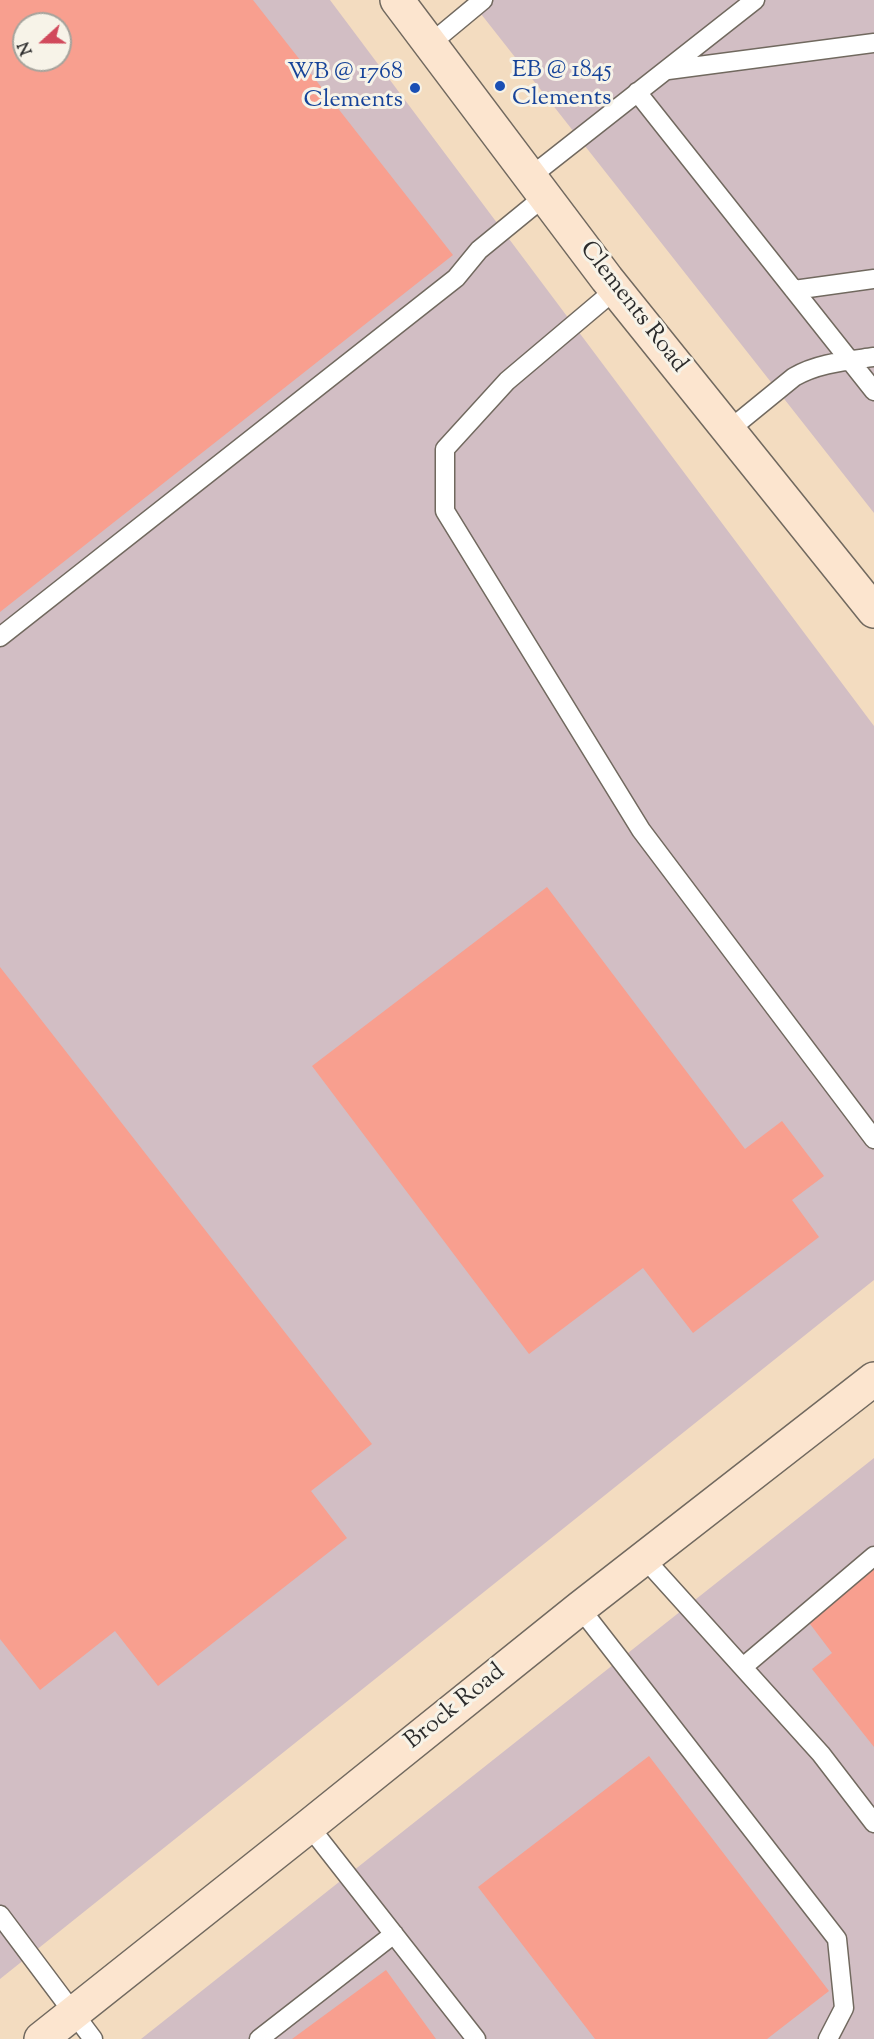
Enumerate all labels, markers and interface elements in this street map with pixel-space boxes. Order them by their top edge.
north arrow [12,12,72,72]
text: N [14,38,40,58]
place label: EB @ 1845 Clements [512,58,612,114]
place label: WB @ 1768 Clements [287,60,403,116]
marker: EB @ 1845 Clements [493,79,507,93]
marker: WB @ 1768 Clements [408,81,422,95]
street label: Clements Road [572,237,692,379]
street label: Brock Road [400,1659,512,1757]

